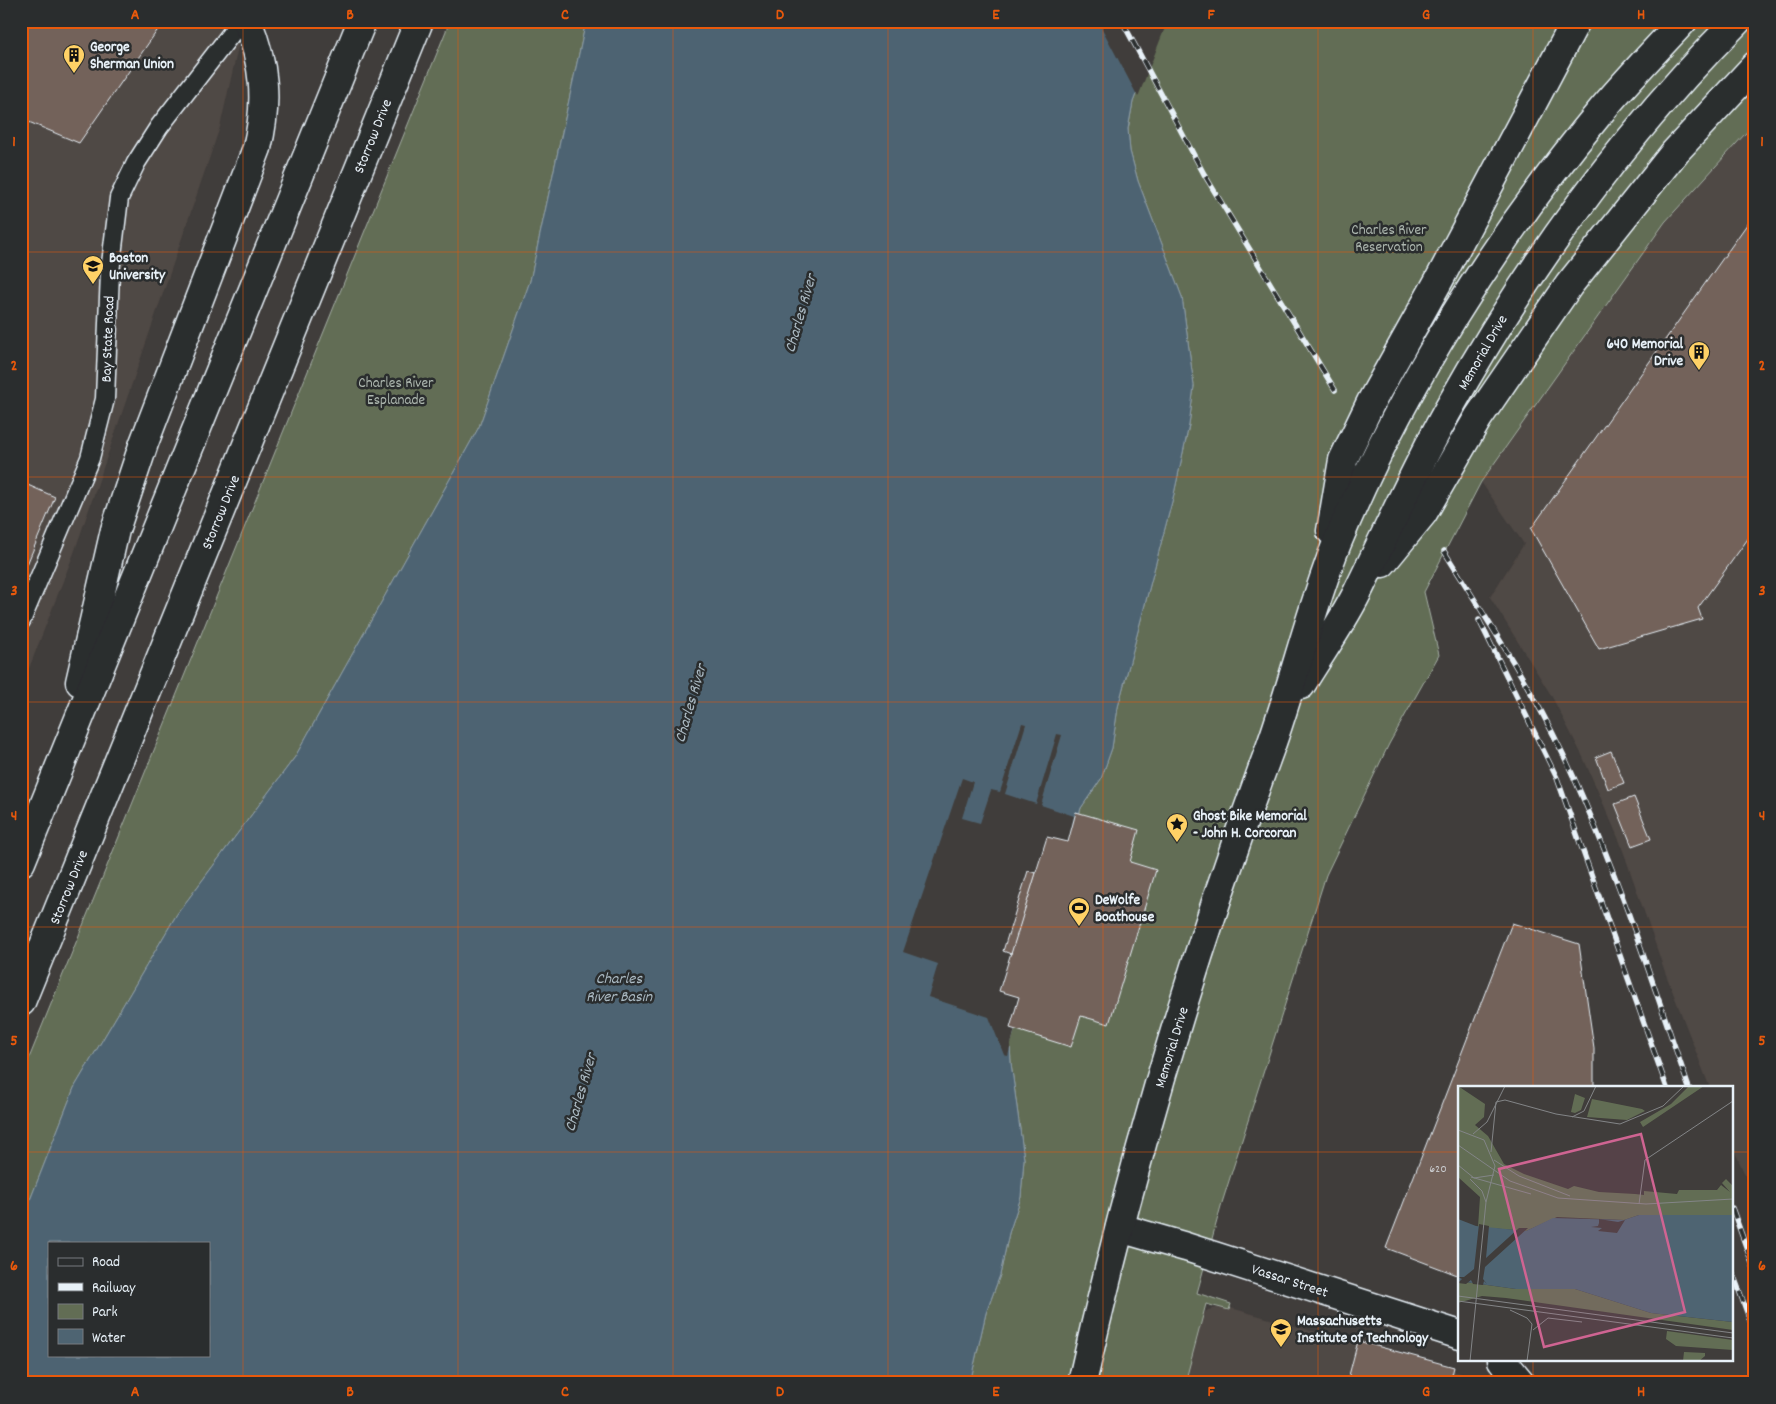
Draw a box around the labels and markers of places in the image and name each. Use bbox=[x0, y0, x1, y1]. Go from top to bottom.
place label: George Sherman Union bbox=[90, 37, 174, 76]
building icon: George Sherman Union bbox=[62, 43, 86, 74]
place label: Boston University bbox=[109, 248, 166, 287]
school or university icon: Boston University bbox=[81, 254, 105, 285]
place label: 640 Memorial Drive bbox=[1607, 334, 1683, 373]
building icon: 640 Memorial Drive bbox=[1687, 340, 1711, 371]
place label: Ghost Bike Memorial - John H. Corcoran bbox=[1193, 806, 1307, 845]
place icon: Ghost Bike Memorial - John H. Corcoran bbox=[1165, 812, 1189, 843]
place label: DeWolfe Boathouse bbox=[1095, 890, 1155, 929]
sports icon: DeWolfe Boathouse bbox=[1067, 896, 1091, 927]
place label: Massachusetts Institute of Technology bbox=[1297, 1311, 1429, 1350]
school or university icon: Massachusetts Institute of Technology bbox=[1269, 1317, 1293, 1348]

